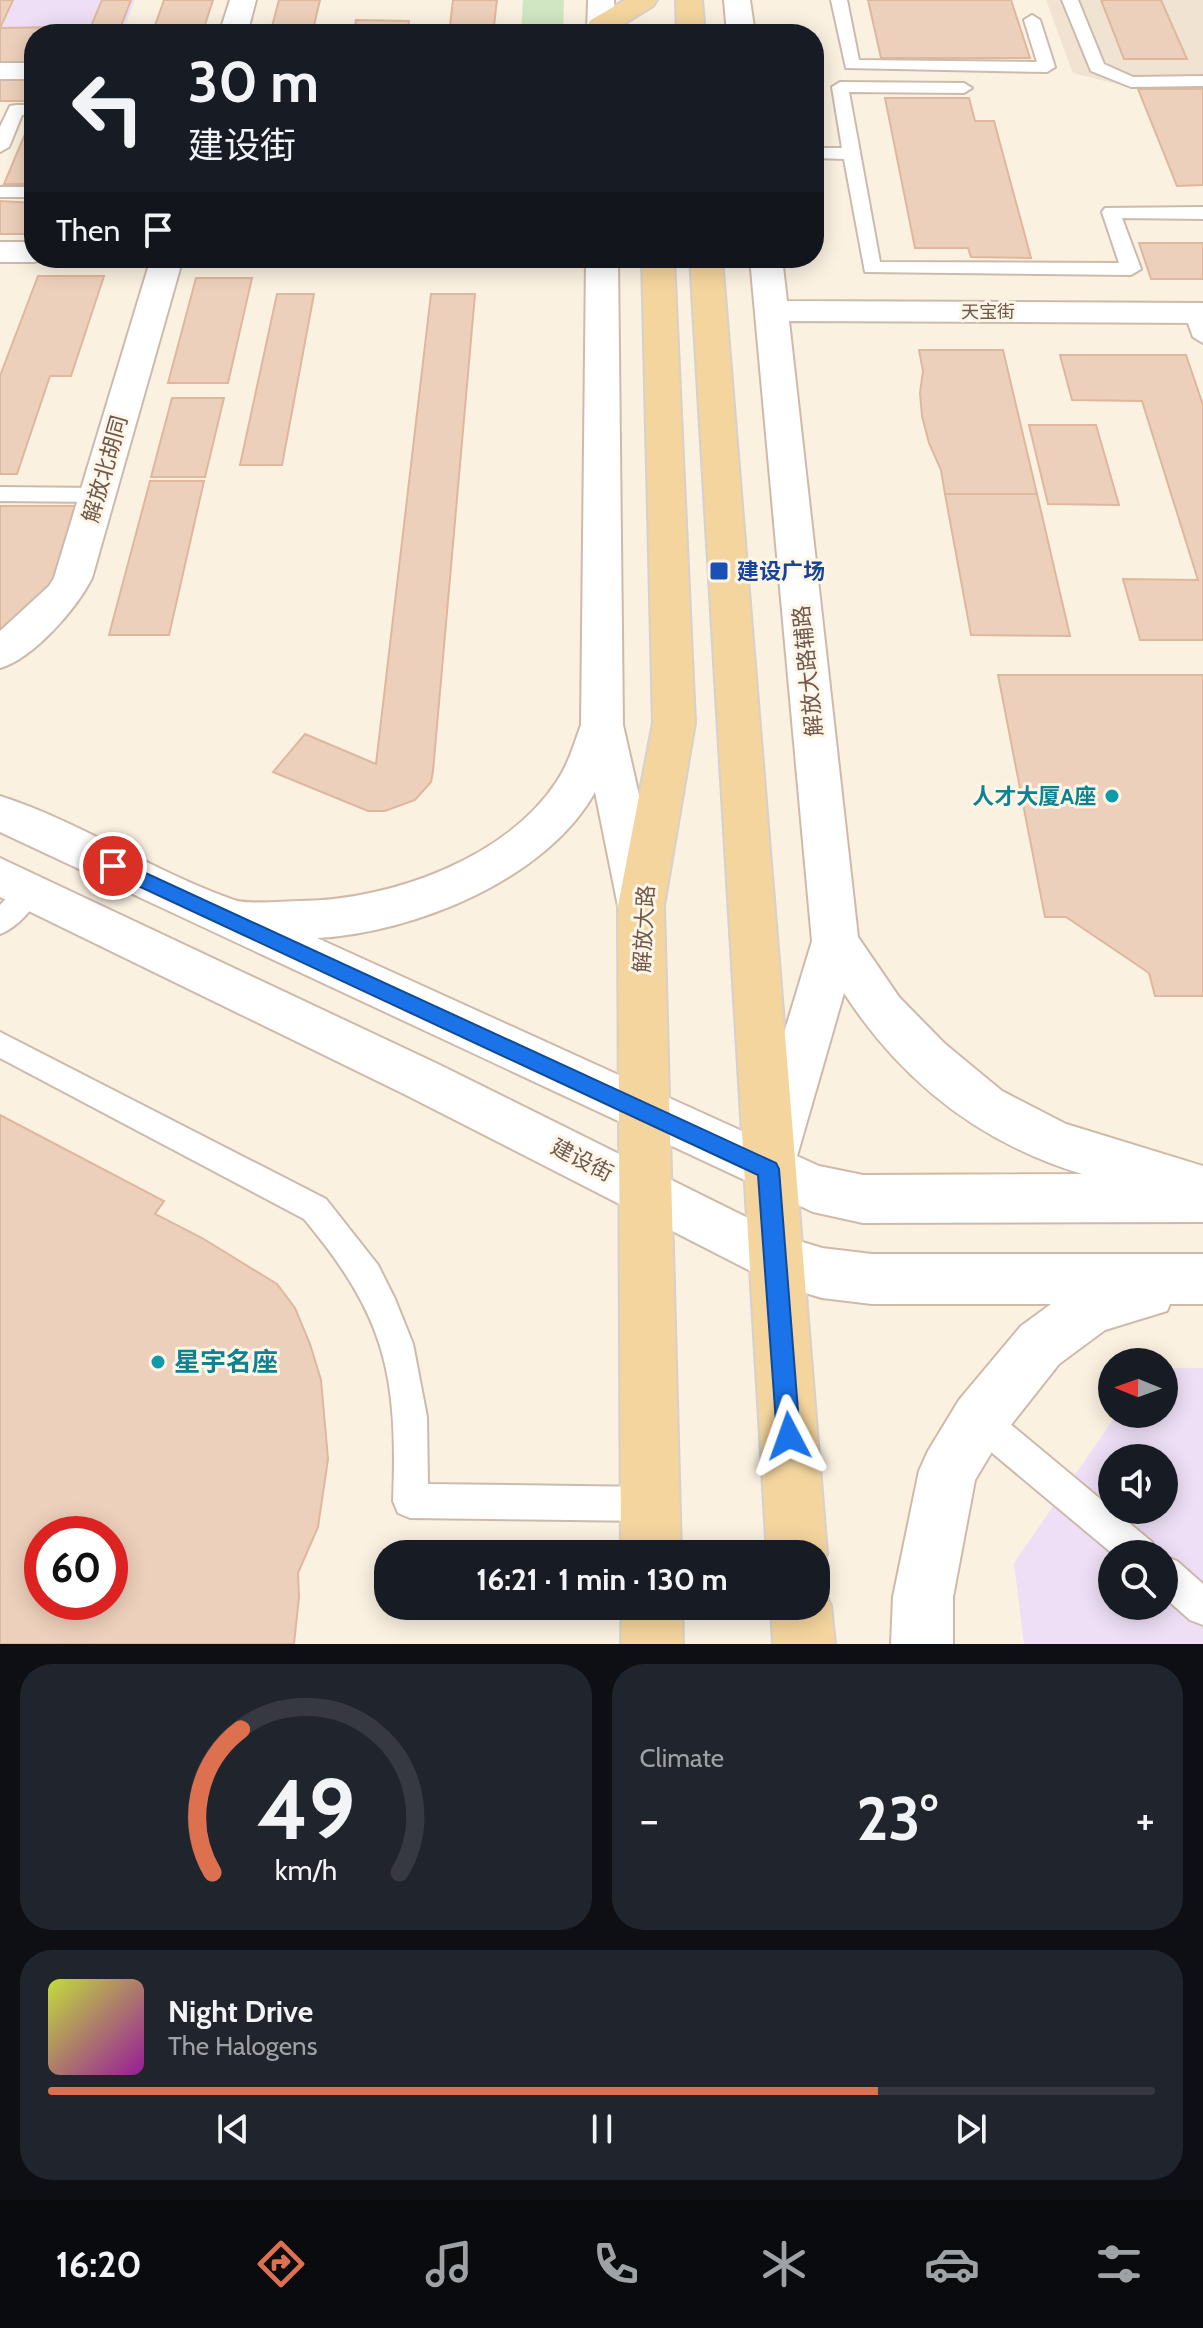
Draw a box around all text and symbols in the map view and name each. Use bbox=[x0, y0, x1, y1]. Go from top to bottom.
text: 30 m bbox=[188, 48, 319, 116]
icon: left bbox=[56, 56, 160, 160]
text: 建设街 bbox=[188, 123, 296, 167]
icon: arrive bbox=[136, 208, 180, 252]
text: Then bbox=[56, 212, 120, 249]
street label: 天宝街 bbox=[961, 301, 1015, 323]
street label: 解放北胡同 bbox=[77, 412, 133, 526]
place label: 建设广场 bbox=[737, 558, 825, 585]
marker: 建设广场 bbox=[708, 560, 730, 582]
street label: 解放大路辅路 bbox=[788, 604, 828, 738]
place label: 人才大厦A座 bbox=[972, 783, 1096, 810]
marker: 人才大厦A座 bbox=[1103, 787, 1121, 805]
pin bbox=[79, 832, 147, 900]
icon: arrive bbox=[91, 844, 135, 888]
street label: 解放大路 bbox=[628, 884, 660, 974]
street label: 建设街 bbox=[546, 1133, 618, 1187]
place label: 星宇名座 bbox=[174, 1346, 278, 1378]
north arrow bbox=[1098, 1348, 1178, 1428]
map controls bbox=[1098, 1348, 1178, 1620]
marker: 星宇名座 bbox=[149, 1353, 167, 1371]
position arrow bbox=[747, 1394, 831, 1478]
button: sound bbox=[1098, 1444, 1178, 1524]
speed limit sign: 60 bbox=[24, 1516, 128, 1620]
button: search bbox=[1098, 1540, 1178, 1620]
text: 16:21 · 1 min · 130 m bbox=[476, 1561, 728, 1598]
text: Climate bbox=[640, 1742, 724, 1774]
text: 49 bbox=[257, 1759, 355, 1860]
text: 23° bbox=[857, 1782, 938, 1855]
text: − bbox=[640, 1793, 659, 1846]
text: + bbox=[1136, 1793, 1155, 1846]
text: km/h bbox=[274, 1852, 337, 1887]
text: Night Drive bbox=[168, 1993, 313, 2030]
text: The Halogens bbox=[168, 2030, 317, 2062]
icon: previous bbox=[211, 2107, 255, 2151]
icon: pause bbox=[580, 2107, 624, 2151]
icon: next bbox=[949, 2107, 993, 2151]
icon: directions bbox=[253, 2236, 309, 2292]
icon: music bbox=[421, 2236, 477, 2292]
icon: phone bbox=[588, 2236, 644, 2292]
icon: climate bbox=[756, 2236, 812, 2292]
icon: car bbox=[924, 2236, 980, 2292]
icon: filters bbox=[1091, 2236, 1147, 2292]
text: 16:20 bbox=[56, 2242, 142, 2286]

